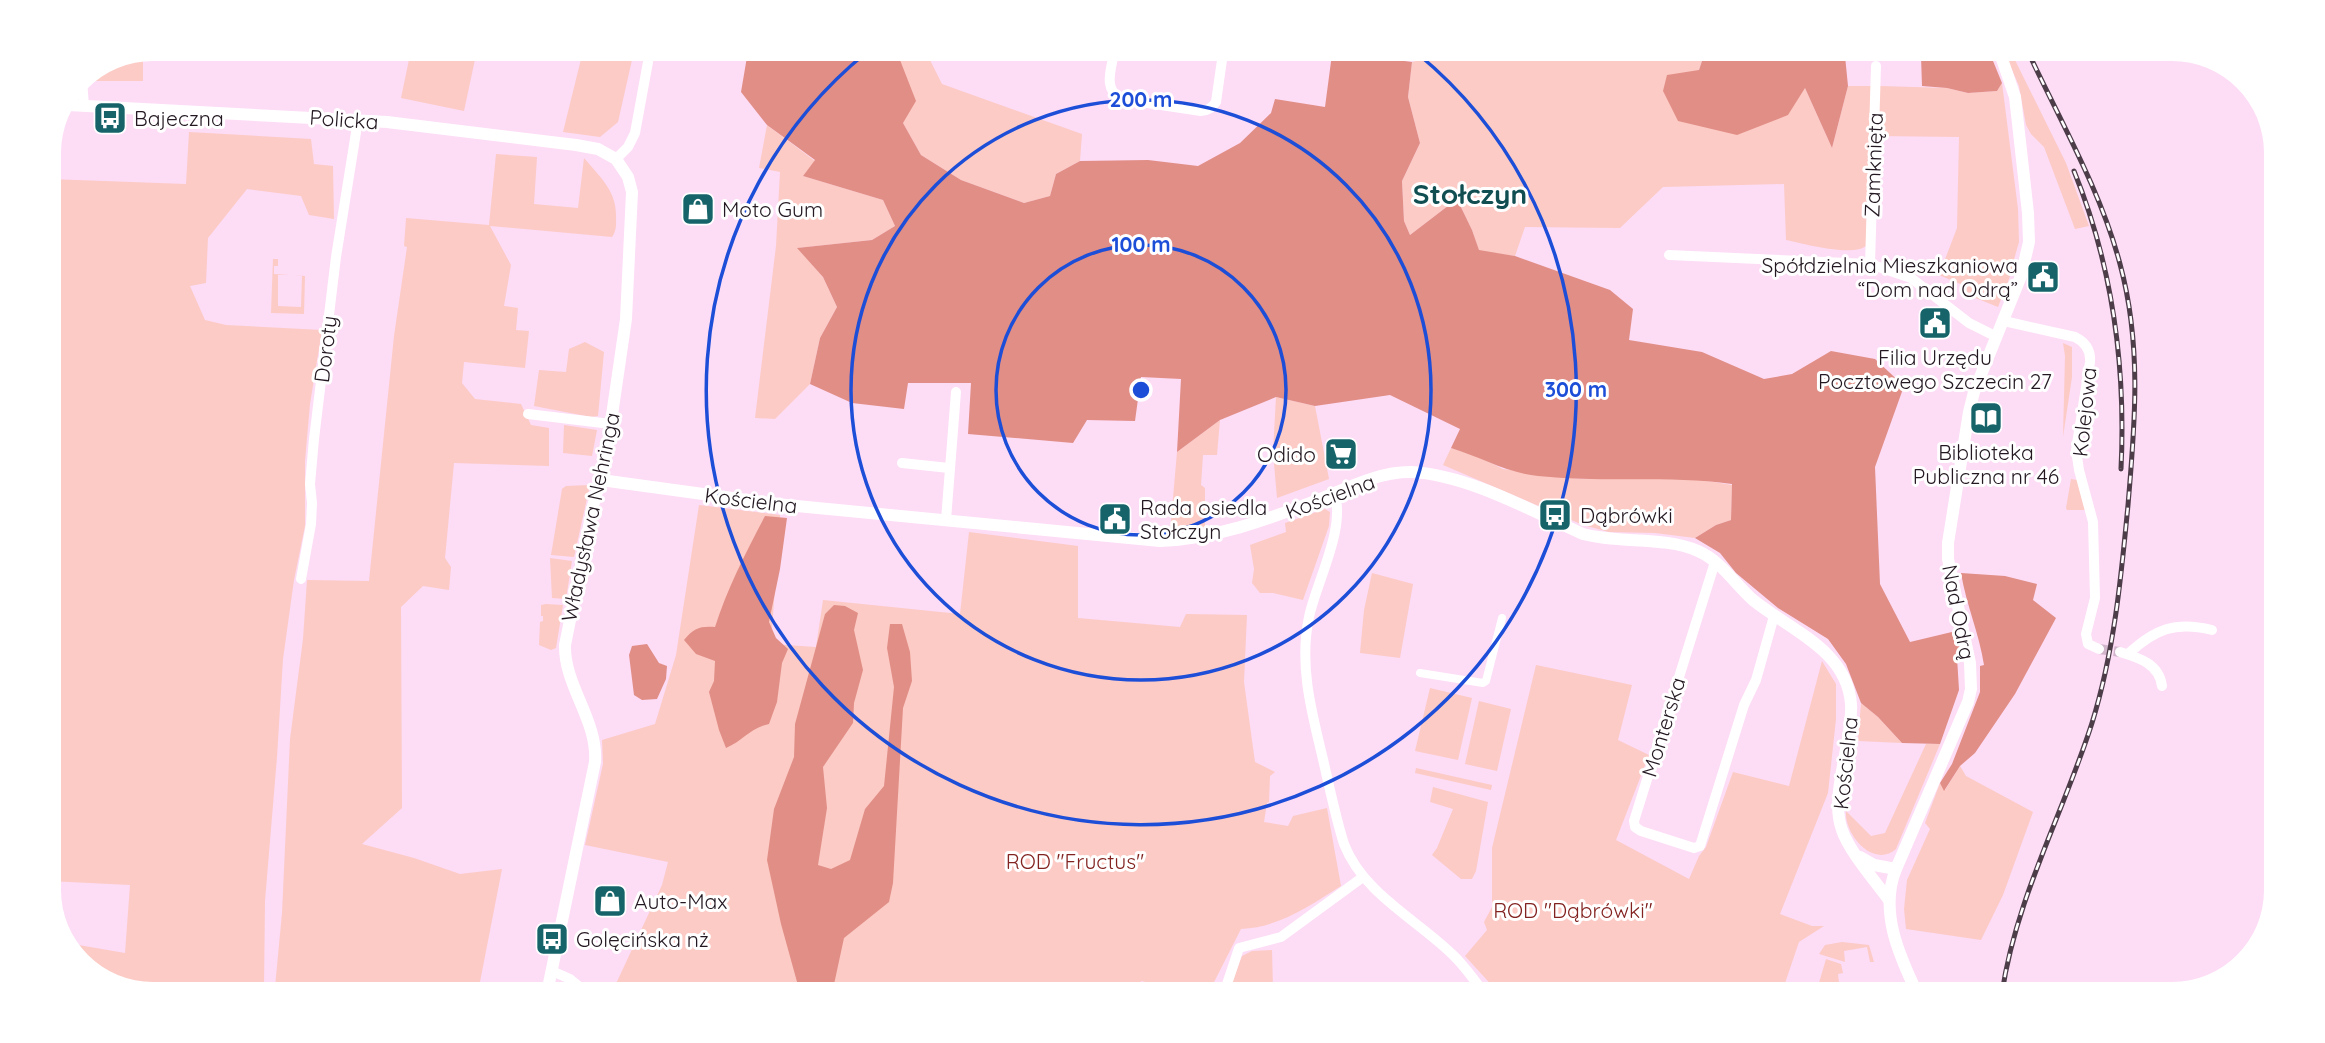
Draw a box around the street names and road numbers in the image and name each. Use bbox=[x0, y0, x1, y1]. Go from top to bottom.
street label: Policka bbox=[309, 104, 379, 134]
street label: Zamknięta bbox=[1858, 112, 1888, 218]
street label: Doroty bbox=[308, 314, 342, 384]
street label: Kolejowa bbox=[2066, 366, 2102, 458]
street label: Władysława Nehringa bbox=[555, 410, 625, 624]
street label: Kościelna bbox=[1282, 468, 1378, 524]
street label: Kościelna bbox=[703, 481, 799, 519]
street label: Nad Odrą bbox=[1937, 562, 1981, 662]
street label: Monterska bbox=[1636, 674, 1690, 780]
street label: Kościelna bbox=[1827, 715, 1863, 811]

